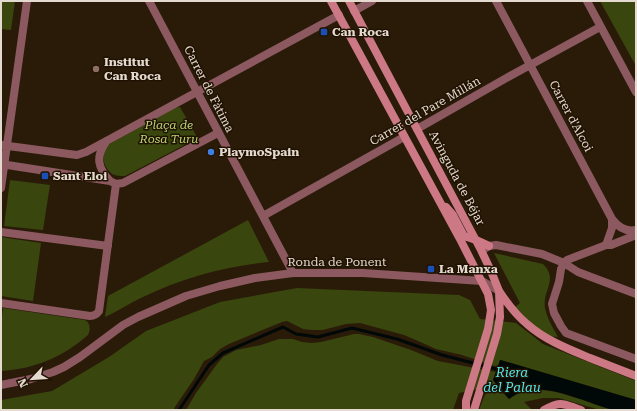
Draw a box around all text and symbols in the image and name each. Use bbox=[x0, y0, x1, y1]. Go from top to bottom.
place label: Can Roca bbox=[332, 25, 389, 39]
marker: Can Roca bbox=[319, 27, 329, 37]
street label: Carrer de Fàtima bbox=[181, 43, 237, 135]
place label: Institut Can Roca bbox=[104, 55, 161, 83]
marker: Institut Can Roca bbox=[91, 64, 101, 74]
street label: Carrer del Pare Millán bbox=[367, 73, 483, 148]
street label: Carrer d'Alcoi bbox=[546, 78, 596, 154]
park label: Plaça de Rosa Turu bbox=[139, 118, 198, 146]
street label: Avinguda de Béjar bbox=[426, 128, 488, 228]
place label: PlaymoSpain bbox=[219, 145, 299, 159]
marker: PlaymoSpain bbox=[206, 147, 216, 157]
place label: Sant Eloi bbox=[53, 169, 107, 183]
marker: Sant Eloi bbox=[40, 171, 50, 181]
street label: Ronda de Ponent bbox=[287, 255, 387, 269]
place label: La Manxa bbox=[439, 262, 498, 276]
marker: La Manxa bbox=[426, 264, 436, 274]
north arrow bbox=[12, 359, 52, 399]
water label: Riera del Palau bbox=[483, 365, 541, 395]
text: N bbox=[15, 376, 31, 390]

